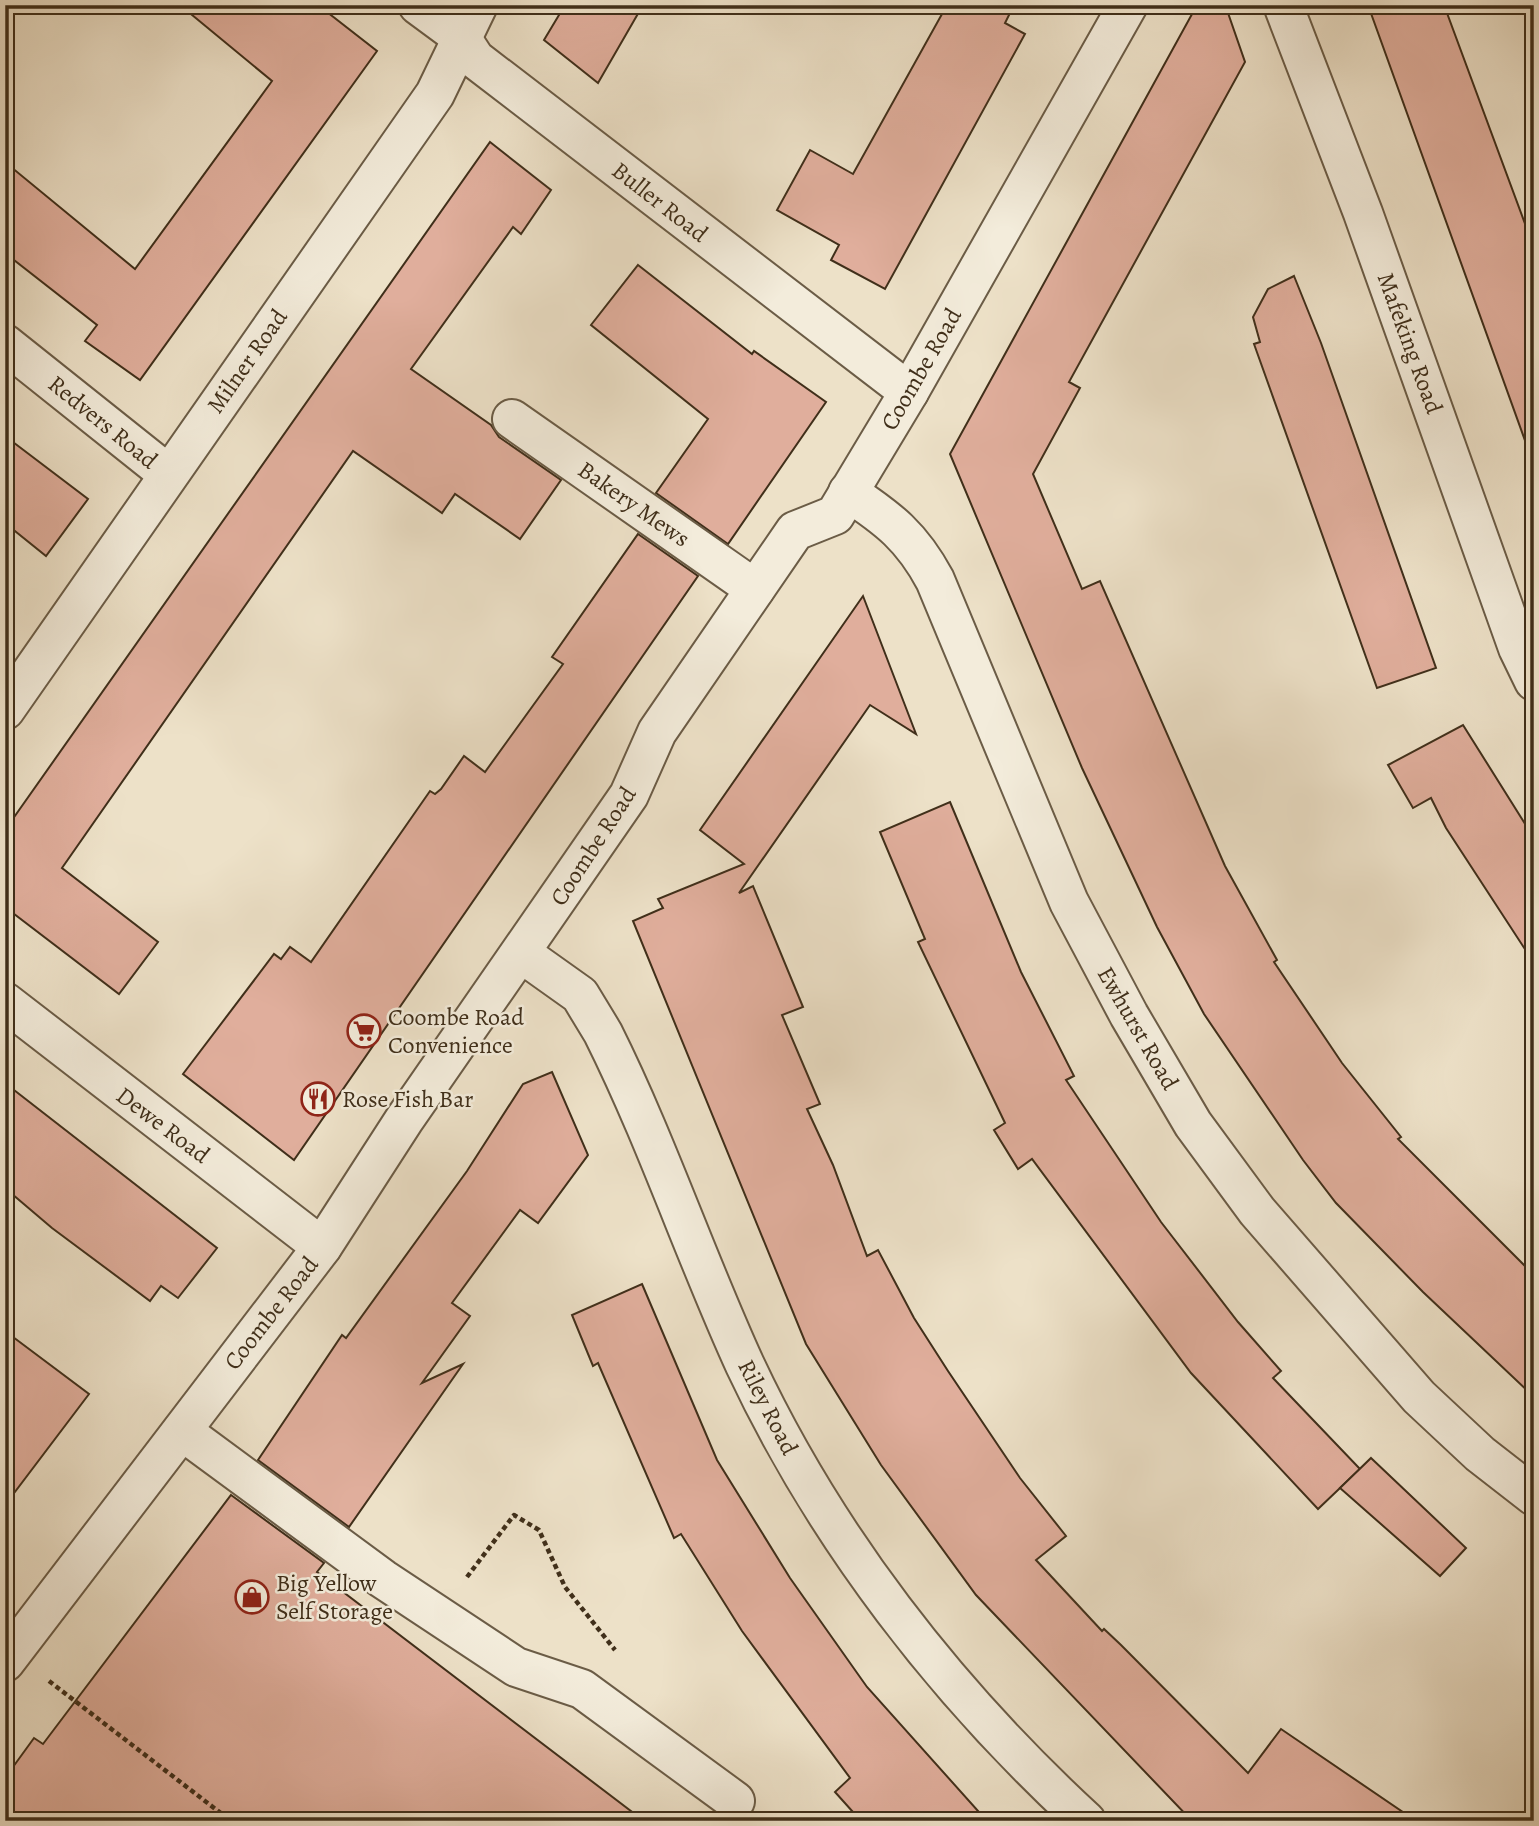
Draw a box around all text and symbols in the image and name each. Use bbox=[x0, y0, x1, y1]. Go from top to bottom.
street label: Buller Road bbox=[605, 154, 715, 250]
street label: Mafeking Road bbox=[1370, 268, 1450, 418]
street label: Milner Road bbox=[199, 302, 295, 420]
street label: Coombe Road bbox=[873, 302, 969, 436]
street label: Redvers Road bbox=[42, 368, 165, 476]
street label: Bakery Mews bbox=[572, 454, 696, 554]
street label: Coombe Road bbox=[543, 780, 644, 912]
street label: Ewhurst Road bbox=[1090, 960, 1186, 1096]
place label: Coombe Road Convenience bbox=[388, 1001, 524, 1061]
supermarket icon: Coombe Road Convenience bbox=[345, 1012, 383, 1050]
street label: Dewe Road bbox=[110, 1079, 216, 1171]
restaurant icon: Rose Fish Bar bbox=[299, 1080, 337, 1118]
place label: Rose Fish Bar bbox=[342, 1083, 474, 1115]
street label: Coombe Road bbox=[216, 1249, 326, 1376]
street label: Riley Road bbox=[730, 1354, 806, 1460]
place label: Big Yellow Self Storage bbox=[276, 1567, 393, 1627]
shop icon: Big Yellow Self Storage bbox=[233, 1578, 271, 1616]

